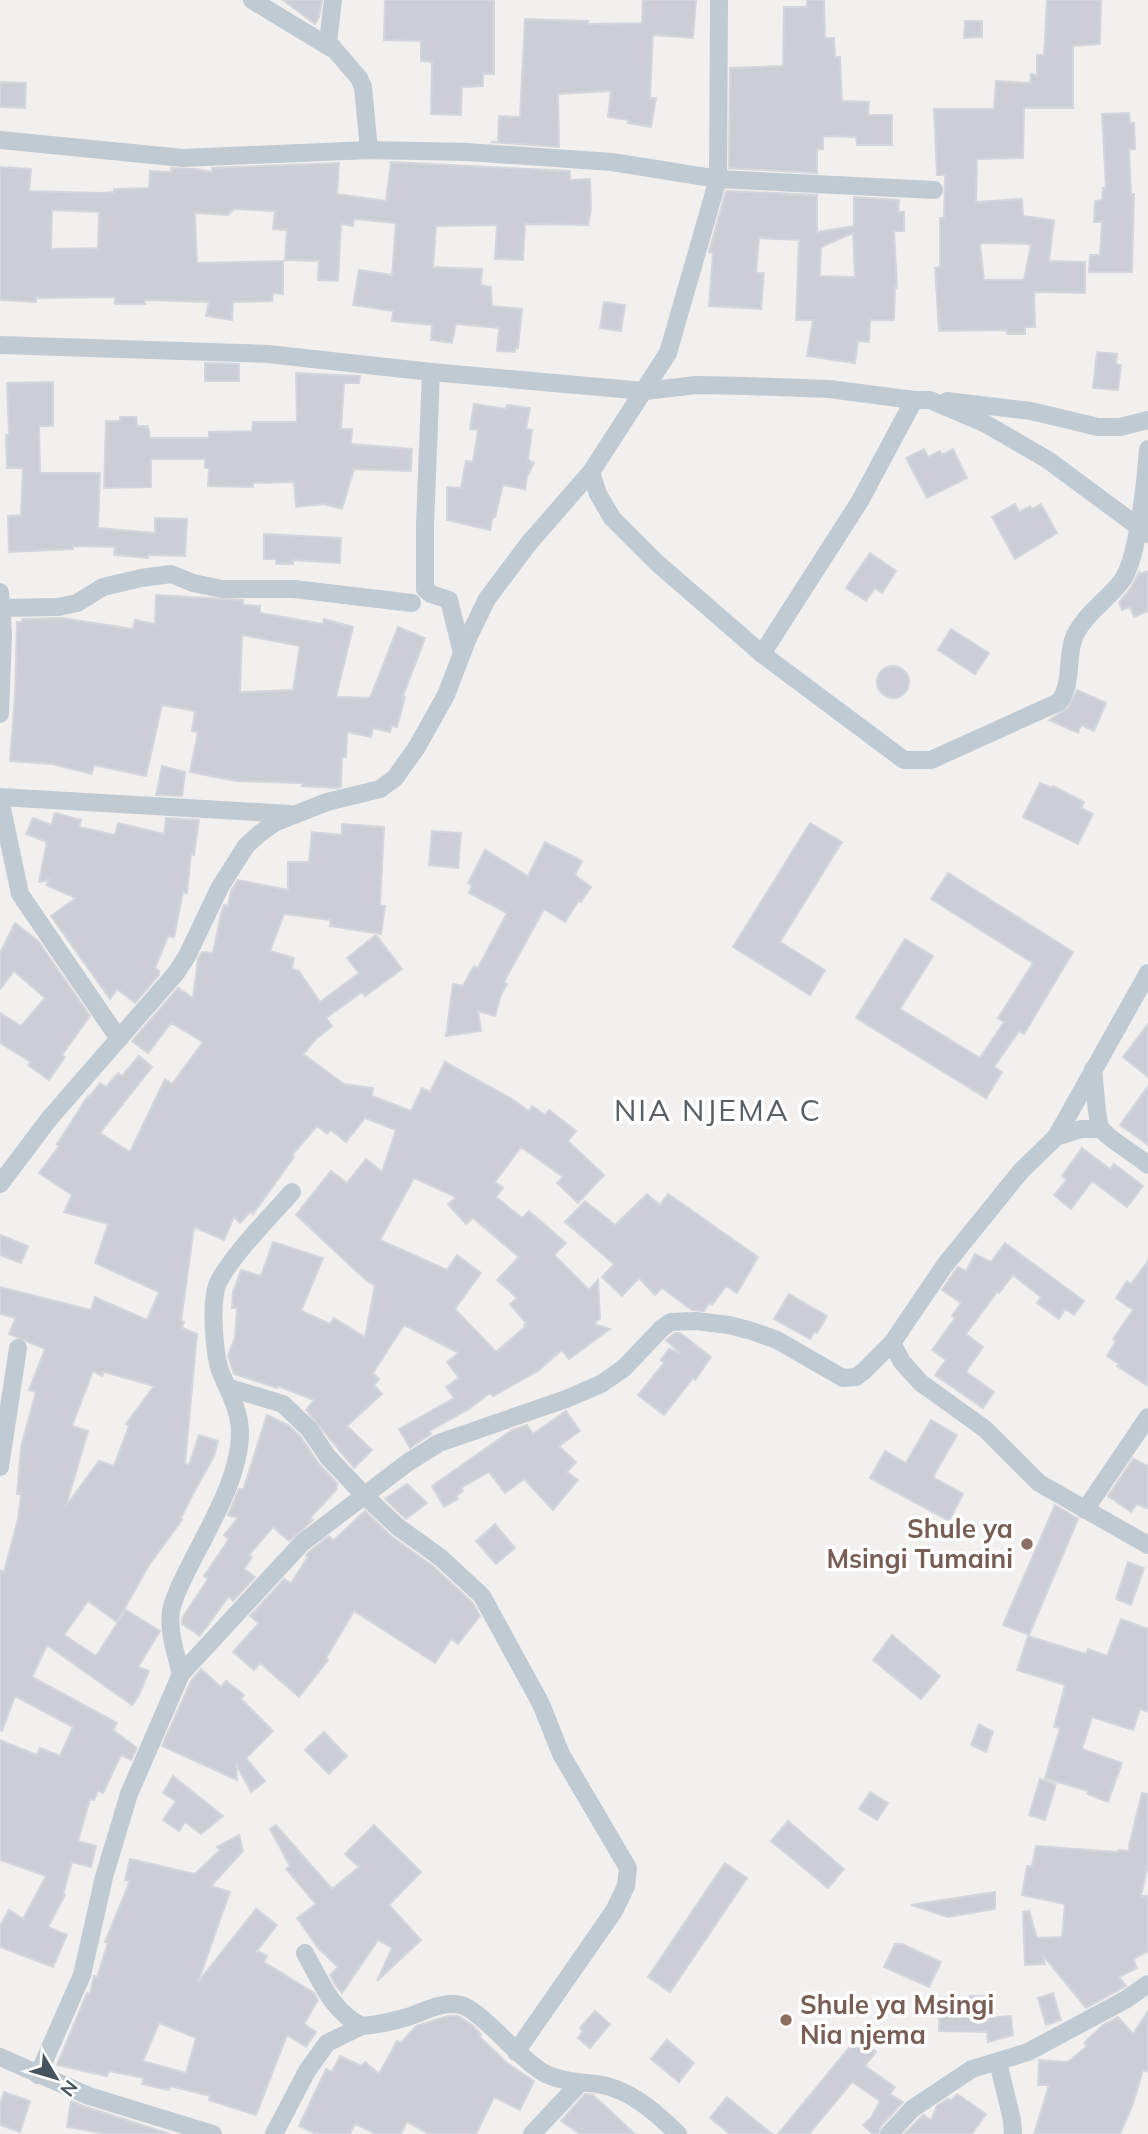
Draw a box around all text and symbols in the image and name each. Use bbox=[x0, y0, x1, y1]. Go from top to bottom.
district label: NIA NJEMA C bbox=[614, 1091, 822, 1129]
place label: Shule ya Msingi Tumaini bbox=[826, 1512, 1013, 1575]
marker: Shule ya Msingi Tumaini bbox=[1019, 1536, 1035, 1552]
place label: Shule ya Msingi Nia njema bbox=[800, 1988, 994, 2051]
marker: Shule ya Msingi Nia njema bbox=[778, 2012, 794, 2028]
north arrow bbox=[21, 2043, 91, 2113]
text: N bbox=[56, 2075, 83, 2102]

